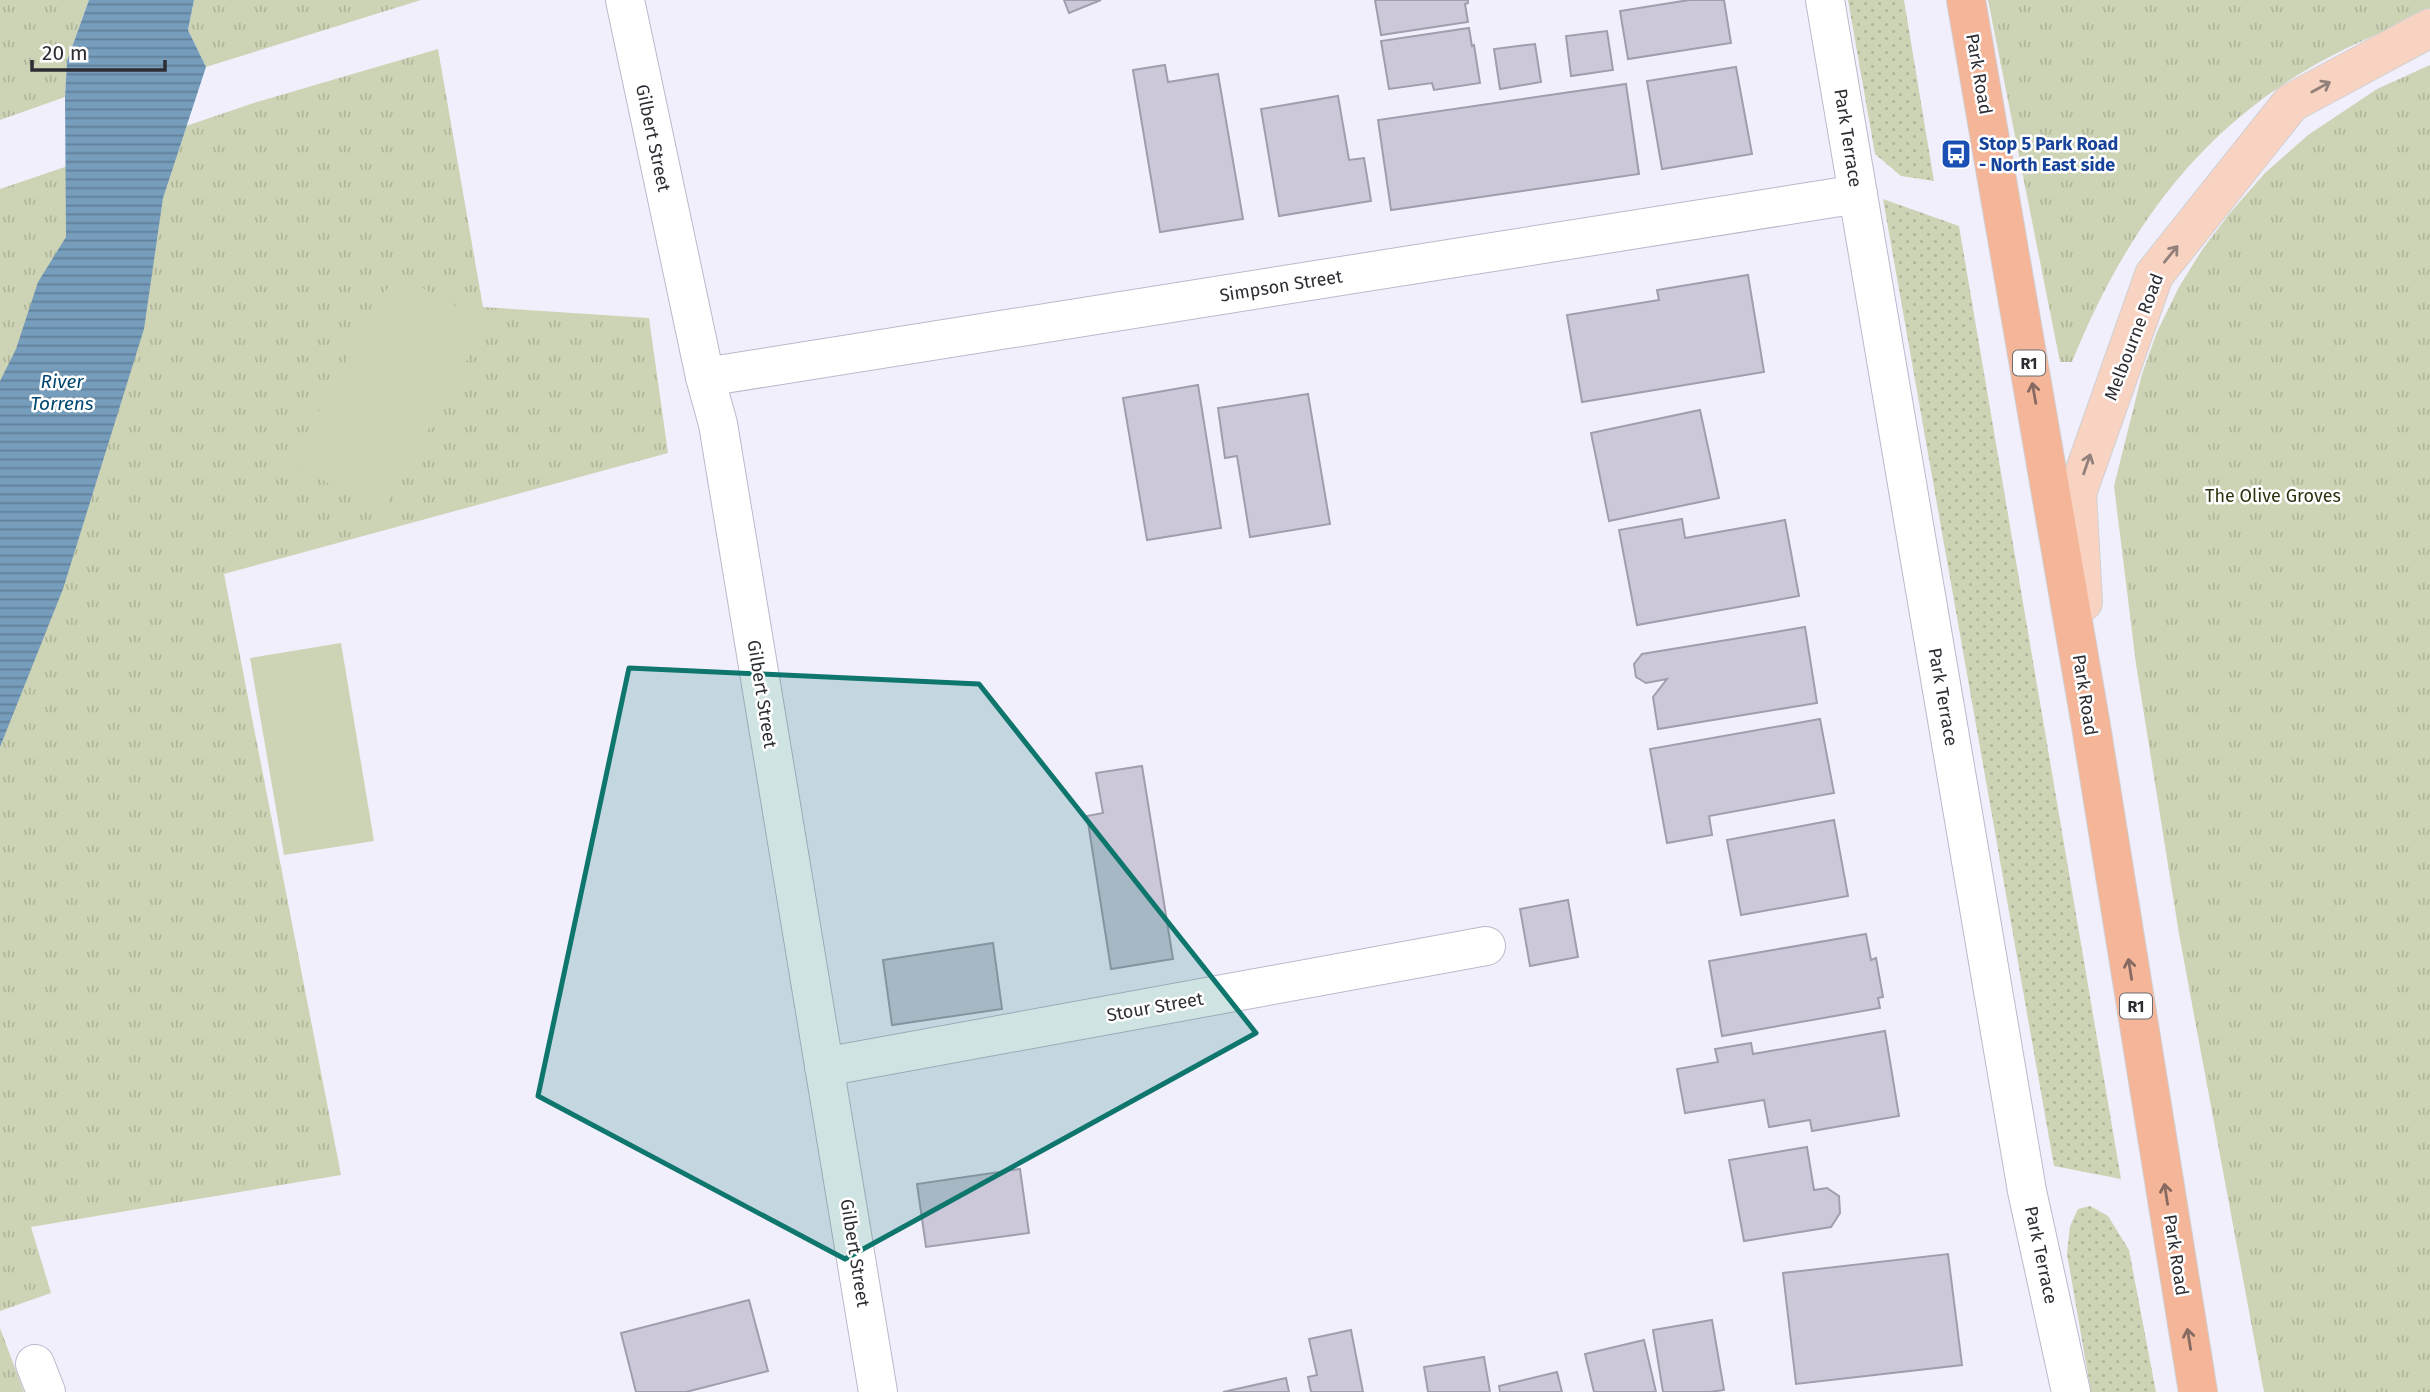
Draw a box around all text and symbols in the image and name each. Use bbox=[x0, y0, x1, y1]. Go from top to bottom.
scale bar bbox=[32, 28, 164, 72]
street label: Park Road bbox=[1961, 32, 1997, 116]
text: 20 m bbox=[42, 40, 88, 66]
one-way arrow bbox=[2311, 80, 2331, 94]
street label: Gilbert Street bbox=[631, 82, 675, 194]
street label: Park Terrace bbox=[1829, 87, 1867, 189]
place label: Stop 5 Park Road - North East side bbox=[1979, 133, 2118, 176]
bus stop icon: Stop 5 Park Road - North East side bbox=[1939, 137, 1973, 171]
one-way arrow bbox=[2163, 245, 2178, 264]
street label: Simpson Street bbox=[1218, 265, 1344, 307]
street label: Melbourne Road bbox=[2100, 270, 2168, 404]
road number: R1 bbox=[2013, 350, 2045, 376]
water label: River Torrens bbox=[30, 370, 94, 415]
one-way arrow bbox=[2027, 382, 2040, 405]
one-way arrow bbox=[2082, 454, 2094, 476]
park label: The Olive Groves bbox=[2205, 485, 2341, 507]
street label: Gilbert Street bbox=[743, 638, 781, 750]
street label: Park Terrace bbox=[1924, 646, 1962, 748]
street label: Park Road bbox=[2068, 653, 2102, 737]
one-way arrow bbox=[2123, 958, 2136, 981]
street label: Stour Street bbox=[1105, 988, 1205, 1026]
road number: R1 bbox=[2120, 994, 2152, 1018]
one-way arrow bbox=[2159, 1183, 2172, 1205]
street label: Gilbert Street bbox=[836, 1197, 874, 1309]
street label: Park Terrace bbox=[2020, 1204, 2062, 1306]
street label: Park Road bbox=[2159, 1213, 2193, 1297]
one-way arrow bbox=[2182, 1328, 2195, 1350]

